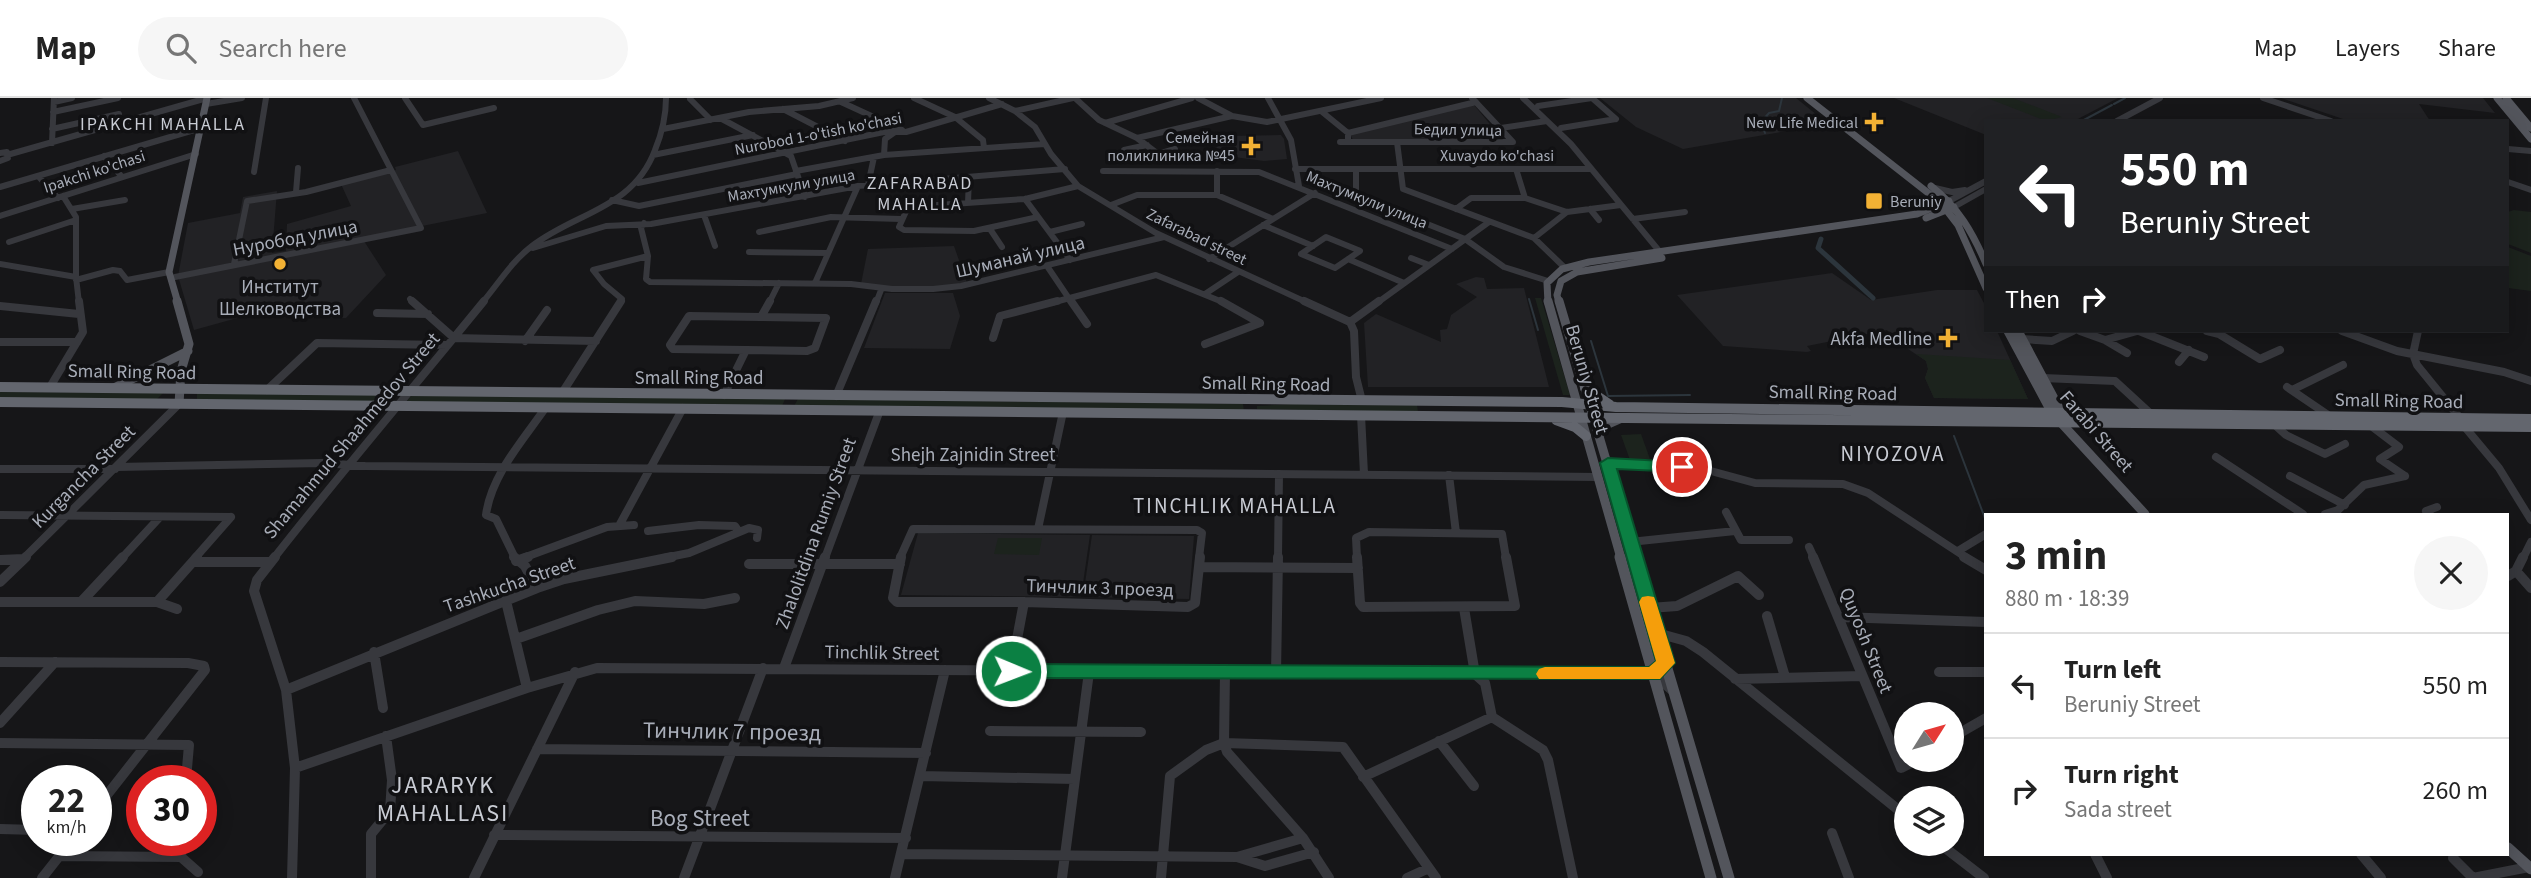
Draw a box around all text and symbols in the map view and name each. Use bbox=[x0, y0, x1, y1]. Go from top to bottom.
search box bbox=[138, 17, 628, 80]
text: Map bbox=[35, 25, 96, 72]
icon: search bbox=[162, 29, 200, 67]
text: Search here bbox=[218, 30, 347, 67]
text: Map bbox=[2254, 31, 2297, 66]
text: Layers bbox=[2335, 31, 2400, 66]
text: Share bbox=[2438, 31, 2496, 66]
street label: Nurobod 1-o'tish ko'chasi bbox=[733, 107, 904, 161]
district label: IPAKCHI MAHALLA bbox=[80, 112, 246, 137]
place label: New Life Medical bbox=[1746, 112, 1858, 134]
marker: New Life Medical bbox=[1864, 112, 1884, 132]
street label: Бедил улица bbox=[1414, 118, 1502, 142]
place label: Семейная поликлиника №45 bbox=[1107, 127, 1235, 167]
text: 550 m bbox=[2120, 135, 2249, 205]
marker: Семейная поликлиника №45 bbox=[1241, 136, 1261, 156]
street label: Ipakchi ko'chasi bbox=[41, 145, 148, 199]
street label: Xuvaydo ko'chasi bbox=[1440, 145, 1554, 167]
icon: left bbox=[2005, 147, 2096, 238]
street label: Махтумкули улица bbox=[726, 164, 857, 208]
street label: Махтумкули улица bbox=[1303, 166, 1431, 234]
district label: ZAFARABAD MAHALLA bbox=[867, 171, 973, 217]
marker: Beruniy bbox=[1864, 191, 1884, 211]
place label: Beruniy bbox=[1890, 191, 1942, 213]
text: Beruniy Street bbox=[2120, 200, 2310, 246]
street label: Zafarabad street bbox=[1143, 203, 1251, 271]
street label: Нуробод улица bbox=[231, 213, 360, 264]
street label: Шуманай улица bbox=[953, 229, 1088, 285]
marker: Институт Шелководства bbox=[272, 256, 288, 272]
place label: Институт Шелководства bbox=[219, 274, 341, 323]
icon: right bbox=[2074, 280, 2112, 318]
text: Then bbox=[2005, 281, 2060, 318]
street label: Beruniy Street bbox=[1558, 321, 1615, 438]
street label: Shamahmud Shaahmedov Street bbox=[257, 326, 447, 545]
place label: Akfa Medline bbox=[1831, 326, 1932, 353]
marker: Akfa Medline bbox=[1938, 328, 1958, 348]
street label: Small Ring Road bbox=[67, 358, 197, 387]
street label: Small Ring Road bbox=[635, 365, 764, 392]
street label: Small Ring Road bbox=[1201, 370, 1331, 399]
street label: Small Ring Road bbox=[1768, 379, 1898, 408]
street label: Farabi Street bbox=[2053, 385, 2139, 479]
street label: Small Ring Road bbox=[2334, 387, 2464, 416]
street label: Kurgancha Street bbox=[26, 419, 142, 535]
street label: Zhalolitdina Rumiy Street bbox=[769, 434, 864, 633]
pin bbox=[1652, 437, 1712, 497]
district label: NIYOZOVA bbox=[1841, 439, 1945, 469]
street label: Shejh Zajnidin Street bbox=[890, 442, 1056, 469]
icon: arrive bbox=[1663, 448, 1701, 486]
district label: TINCHLIK MAHALLA bbox=[1133, 491, 1337, 521]
text: 3 min bbox=[2005, 526, 2107, 586]
button: close bbox=[2414, 536, 2488, 610]
street label: Tаshkucha Street bbox=[440, 550, 579, 621]
street label: Тинчлик 3 проезд bbox=[1026, 572, 1174, 605]
text: 880 m · 18:39 bbox=[2005, 582, 2129, 615]
street label: Quyosh Street bbox=[1832, 584, 1899, 698]
position arrow bbox=[974, 634, 1048, 708]
street label: Tinchlik Street bbox=[824, 639, 940, 668]
text: Turn left bbox=[2064, 651, 2161, 688]
icon: left bbox=[2005, 667, 2043, 705]
text: 550 m bbox=[2422, 667, 2488, 704]
text: Beruniy Street bbox=[2064, 688, 2201, 721]
north arrow bbox=[1894, 702, 1964, 772]
map controls bbox=[1894, 702, 1964, 856]
street label: Тинчлик 7 проезд bbox=[643, 713, 821, 750]
text: Turn right bbox=[2064, 756, 2179, 793]
speed limit sign: 30 bbox=[126, 765, 217, 856]
district label: JARARYK MAHALLASI bbox=[377, 768, 509, 831]
icon: right bbox=[2005, 772, 2043, 810]
text: 260 m bbox=[2422, 772, 2488, 809]
text: 22 bbox=[48, 776, 85, 826]
button: layers bbox=[1894, 786, 1964, 856]
text: Sada street bbox=[2064, 793, 2172, 826]
street label: Bog Street bbox=[650, 802, 750, 835]
text: km/h bbox=[47, 815, 86, 840]

